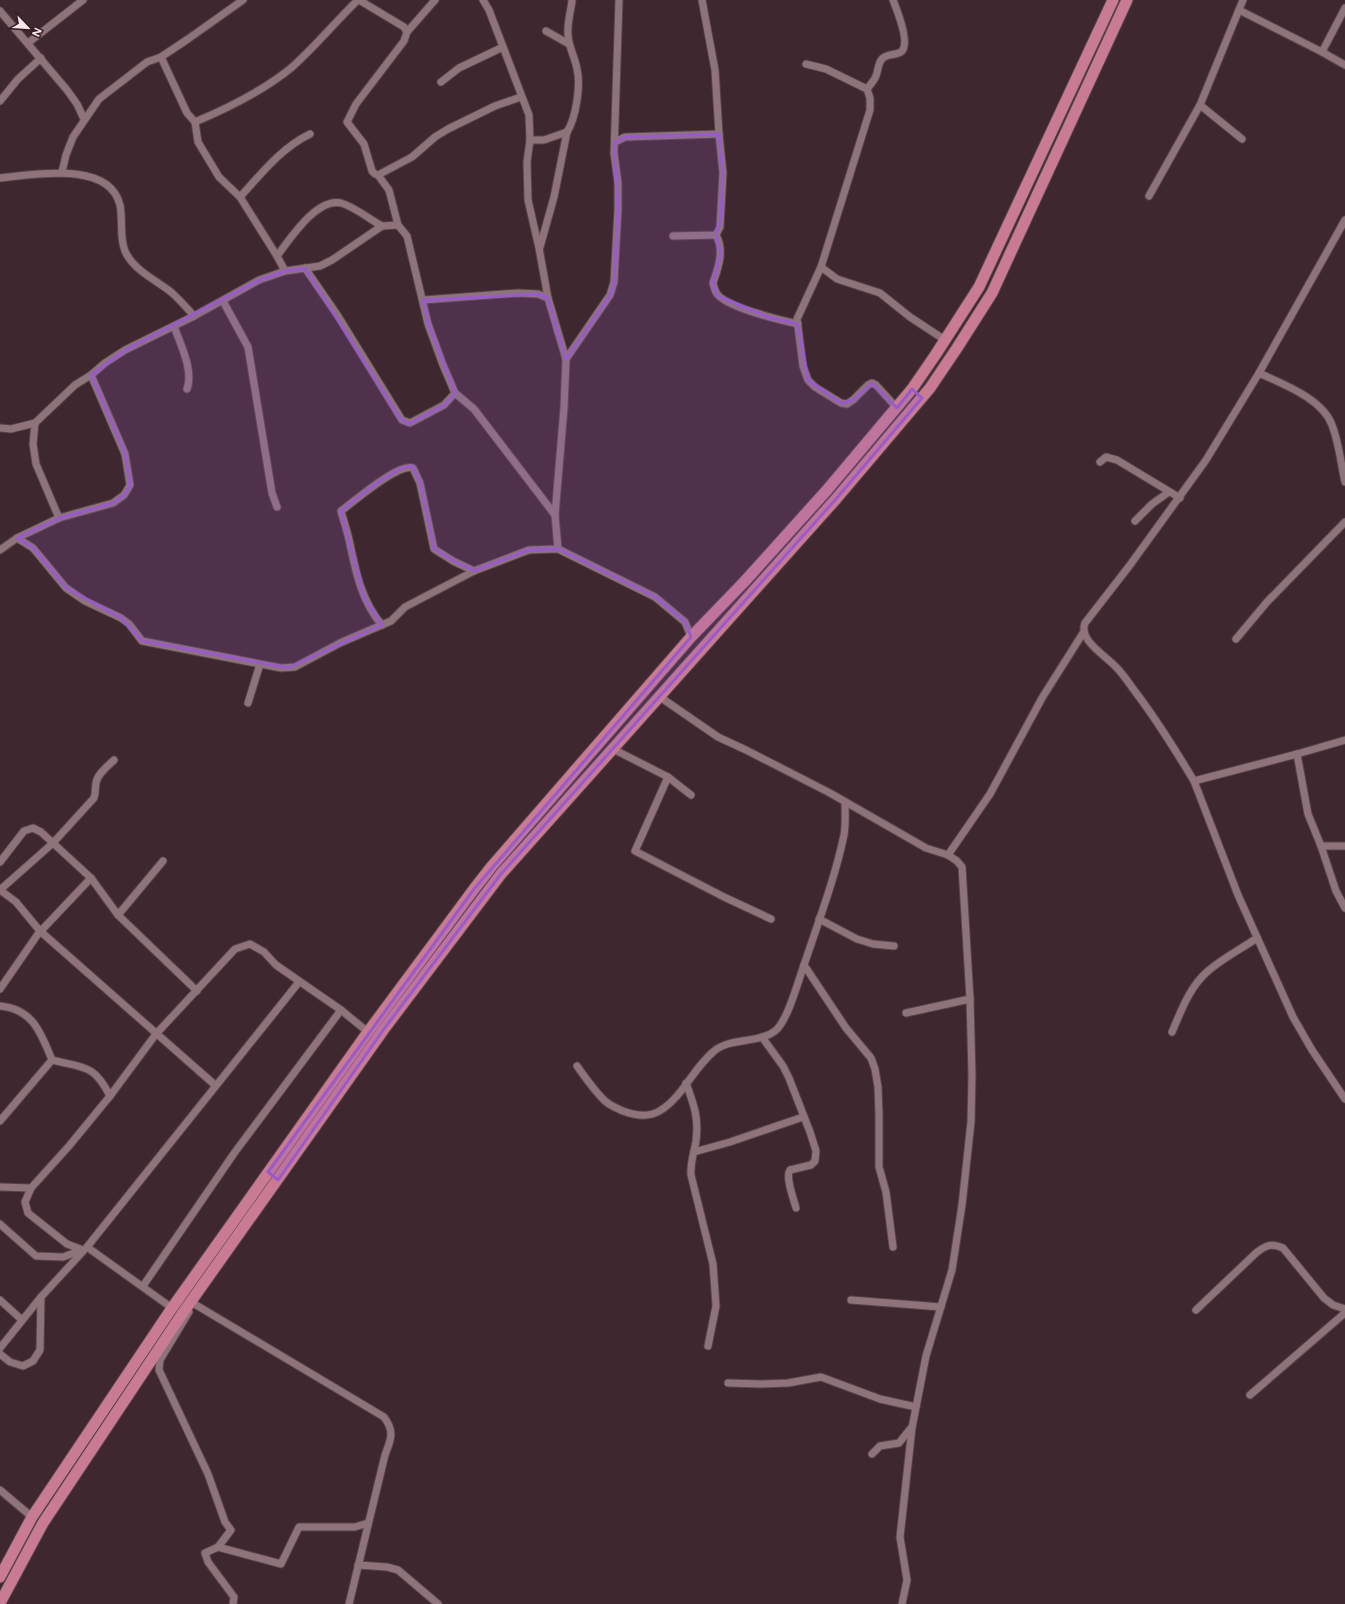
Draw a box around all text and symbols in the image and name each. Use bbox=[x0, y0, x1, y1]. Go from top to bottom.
north arrow bbox=[8, 8, 48, 48]
text: N bbox=[29, 25, 44, 39]

